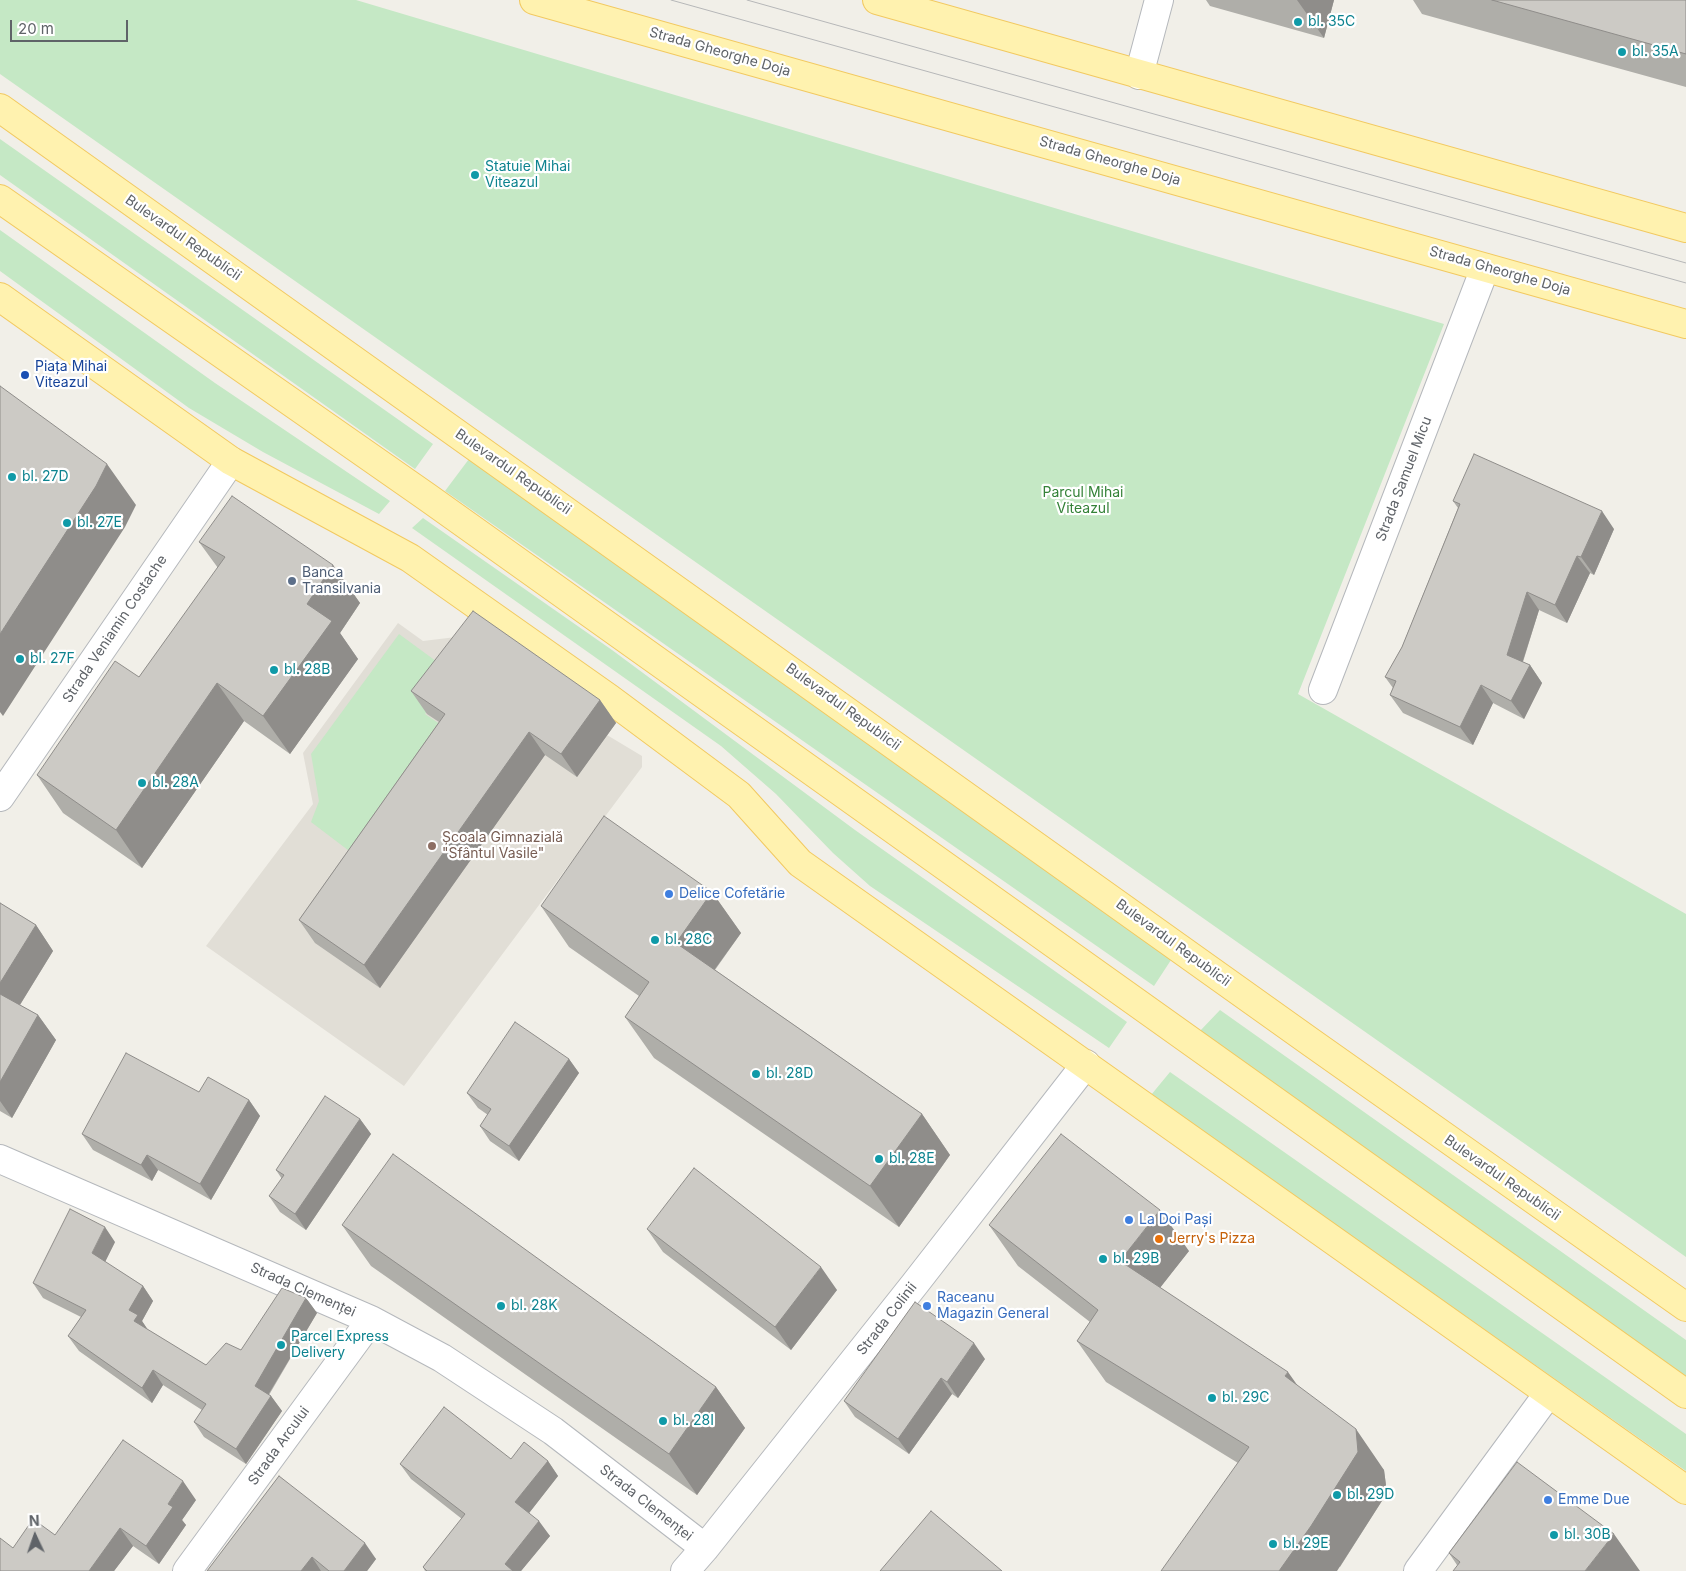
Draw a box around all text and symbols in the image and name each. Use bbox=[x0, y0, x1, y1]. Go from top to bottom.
scale bar bbox=[12, 10, 130, 42]
place label: bl. 35C bbox=[1308, 14, 1355, 30]
marker: bl. 35C bbox=[1292, 16, 1304, 28]
text: 20 m bbox=[18, 19, 54, 38]
street label: Strada Gheorghe Doja bbox=[647, 24, 793, 80]
place label: bl. 35A bbox=[1632, 44, 1679, 60]
marker: bl. 35A bbox=[1616, 46, 1628, 58]
street label: Strada Gheorghe Doja bbox=[1037, 133, 1183, 189]
place label: Statuie Mihai Viteazul bbox=[485, 159, 570, 192]
marker: Statuie Mihai Viteazul bbox=[469, 169, 481, 181]
street label: Bulevardul Republicii bbox=[122, 192, 244, 284]
street label: Strada Gheorghe Doja bbox=[1427, 243, 1573, 299]
place label: Piața Mihai Viteazul bbox=[35, 359, 107, 392]
marker: Piața Mihai Viteazul bbox=[19, 369, 31, 381]
street label: Strada Samuel Micu bbox=[1372, 414, 1436, 544]
street label: Bulevardul Republicii bbox=[452, 426, 574, 518]
place label: bl. 27D bbox=[22, 469, 68, 485]
marker: bl. 27D bbox=[6, 471, 18, 483]
park label: Parcul Mihai Viteazul bbox=[1042, 485, 1124, 518]
place label: bl. 27E bbox=[77, 515, 122, 531]
marker: bl. 27E bbox=[61, 517, 73, 529]
street label: Strada Veniamin Costache bbox=[59, 552, 171, 706]
place label: Banca Transilvania bbox=[302, 565, 381, 598]
marker: Banca Transilvania bbox=[286, 575, 298, 587]
place label: bl. 27F bbox=[30, 651, 75, 667]
marker: bl. 27F bbox=[14, 653, 26, 665]
street label: Bulevardul Republicii bbox=[782, 660, 904, 754]
place label: bl. 28B bbox=[284, 662, 330, 678]
marker: bl. 28B bbox=[268, 664, 280, 676]
place label: bl. 28A bbox=[152, 775, 199, 791]
marker: bl. 28A bbox=[136, 777, 148, 789]
place label: Școala Gimnazială "Sfântul Vasile" bbox=[442, 830, 563, 862]
marker: Școala Gimnazială "Sfântul Vasile" bbox=[426, 840, 438, 852]
place label: Delice Cofetărie bbox=[679, 886, 785, 902]
marker: Delice Cofetărie bbox=[663, 888, 675, 900]
street label: Bulevardul Republicii bbox=[1112, 896, 1234, 990]
place label: bl. 28C bbox=[665, 932, 712, 948]
marker: bl. 28C bbox=[649, 934, 661, 946]
place label: bl. 28D bbox=[766, 1066, 813, 1082]
marker: bl. 28D bbox=[750, 1068, 762, 1080]
street label: Bulevardul Republicii bbox=[1441, 1132, 1563, 1224]
place label: bl. 28E bbox=[889, 1151, 935, 1167]
marker: bl. 28E bbox=[873, 1153, 885, 1165]
place label: La Doi Pași bbox=[1139, 1212, 1212, 1228]
marker: La Doi Pași bbox=[1123, 1214, 1135, 1226]
place label: Jerry's Pizza bbox=[1169, 1231, 1255, 1247]
marker: Jerry's Pizza bbox=[1153, 1233, 1165, 1245]
place label: bl. 29B bbox=[1113, 1251, 1159, 1267]
marker: bl. 29B bbox=[1097, 1253, 1109, 1265]
street label: Strada Clemenței bbox=[248, 1259, 358, 1321]
street label: Strada Colinii bbox=[853, 1279, 921, 1359]
place label: Raceanu Magazin General bbox=[937, 1290, 1049, 1322]
place label: bl. 28K bbox=[511, 1298, 558, 1314]
marker: bl. 28K bbox=[495, 1300, 507, 1312]
marker: Raceanu Magazin General bbox=[921, 1300, 933, 1312]
place label: Parcel Express Delivery bbox=[291, 1329, 389, 1361]
marker: Parcel Express Delivery bbox=[275, 1339, 287, 1351]
place label: bl. 29C bbox=[1222, 1390, 1269, 1406]
marker: bl. 29C bbox=[1206, 1392, 1218, 1404]
street label: Strada Arcului bbox=[245, 1403, 313, 1489]
place label: bl. 28I bbox=[673, 1413, 714, 1429]
marker: bl. 28I bbox=[657, 1415, 669, 1427]
street label: Strada Clemenței bbox=[596, 1461, 696, 1545]
place label: bl. 29D bbox=[1347, 1487, 1394, 1503]
marker: bl. 29D bbox=[1331, 1489, 1343, 1501]
place label: Emme Due bbox=[1558, 1492, 1630, 1508]
marker: Emme Due bbox=[1542, 1494, 1554, 1506]
north arrow bbox=[10, 1511, 60, 1561]
text: N bbox=[28, 1512, 40, 1529]
place label: bl. 30B bbox=[1564, 1527, 1611, 1543]
marker: bl. 30B bbox=[1548, 1529, 1560, 1541]
place label: bl. 29E bbox=[1283, 1536, 1329, 1552]
marker: bl. 29E bbox=[1267, 1538, 1279, 1550]

